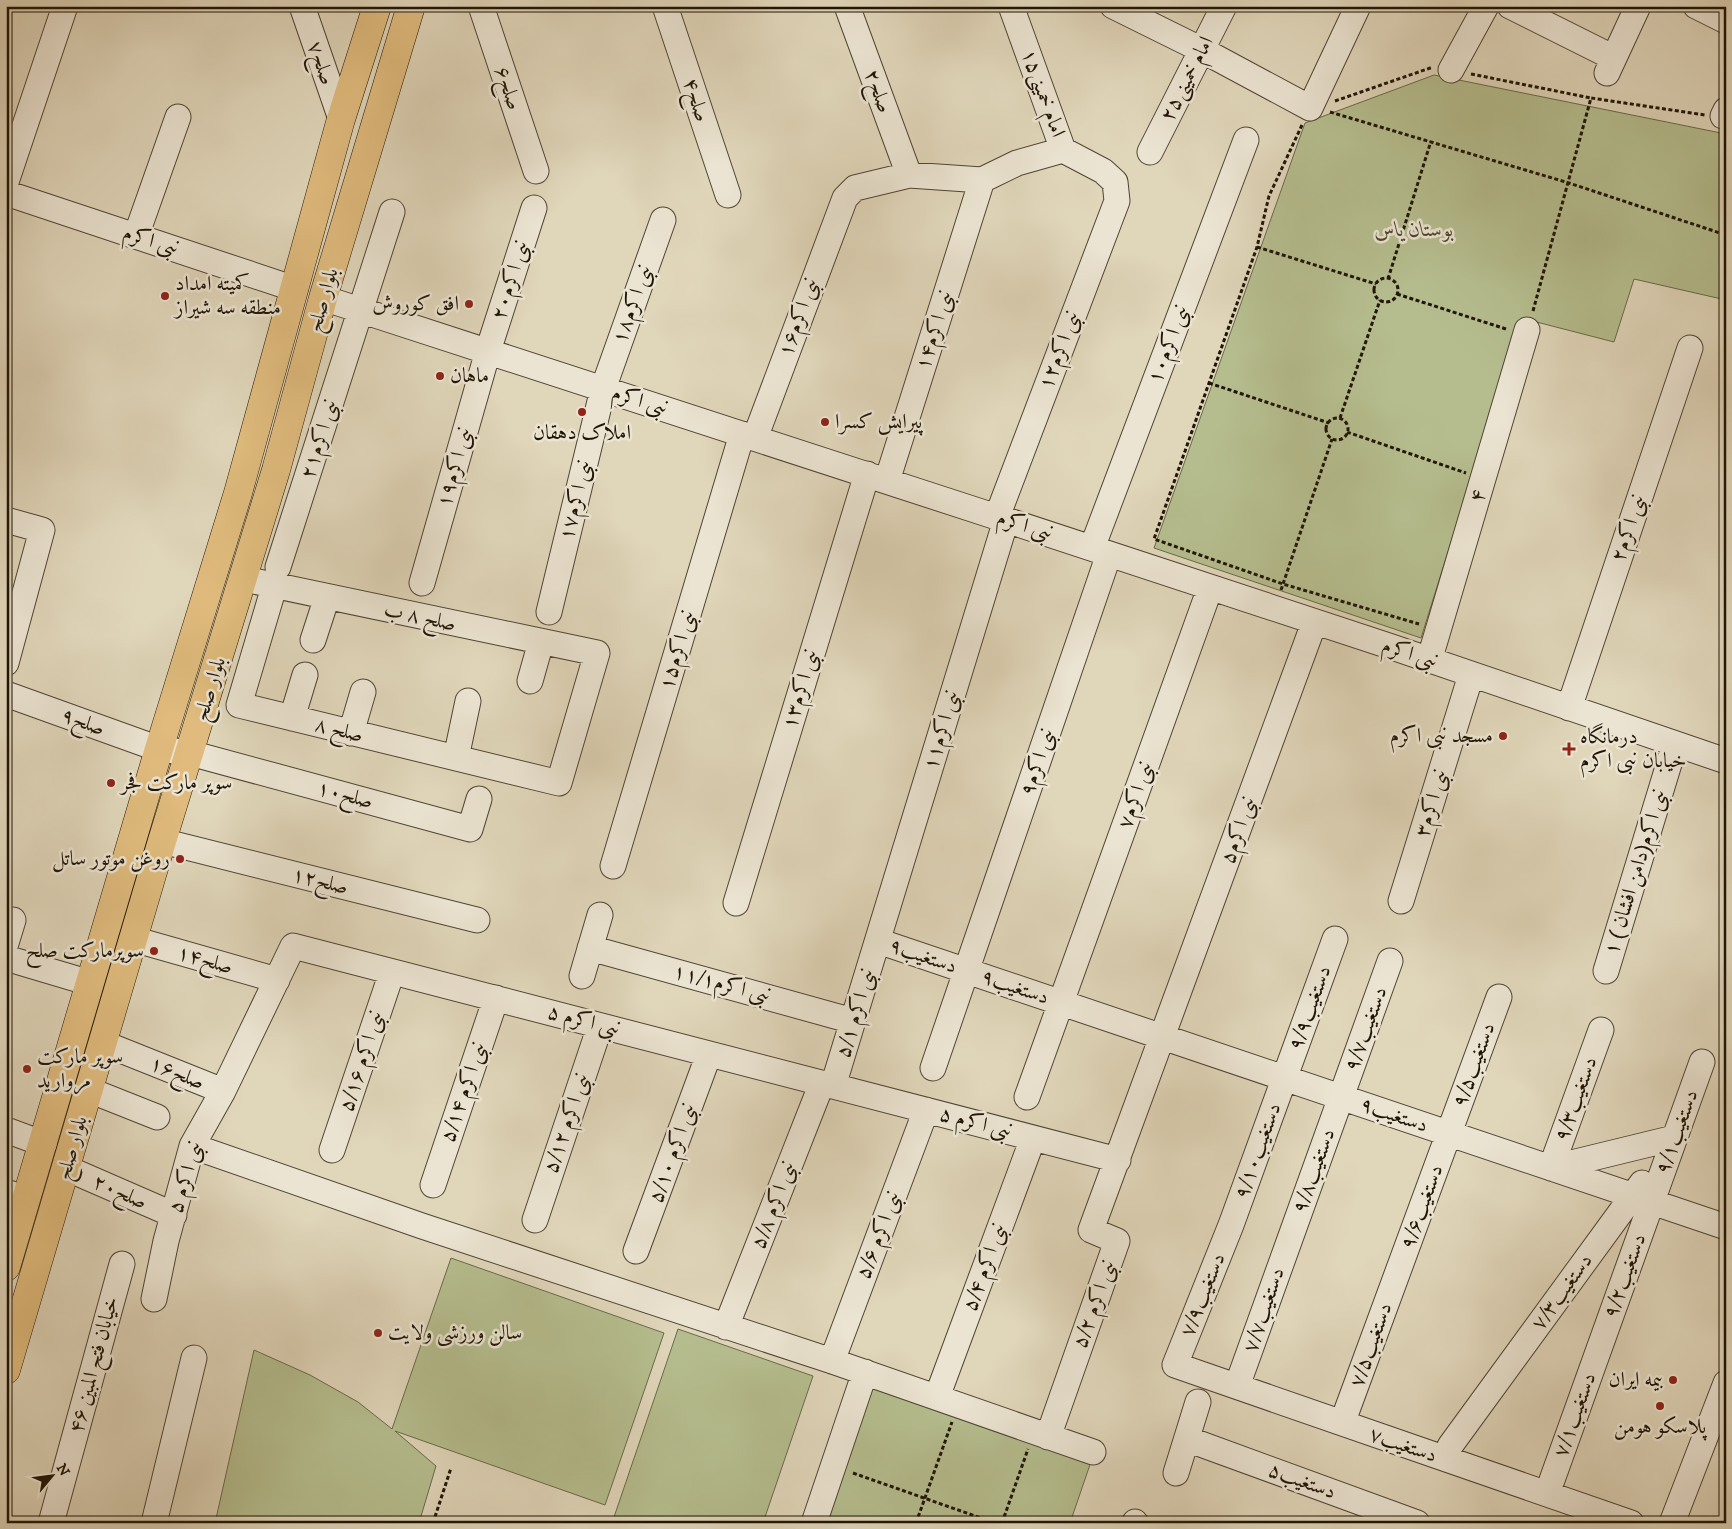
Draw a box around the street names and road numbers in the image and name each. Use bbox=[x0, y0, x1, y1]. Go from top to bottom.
street label: امام خمینی۲۵ bbox=[1155, 32, 1223, 128]
street label: صلح۷ bbox=[297, 38, 341, 90]
street label: ۱۵امام خمینی bbox=[1011, 45, 1071, 142]
street label: صلح۶ bbox=[484, 63, 528, 115]
street label: صلح۲ bbox=[853, 66, 898, 118]
street label: صلح۴ bbox=[672, 75, 715, 127]
street label: نبی اکرم bbox=[118, 220, 182, 266]
street label: نبی اکرم۲۰ bbox=[486, 237, 540, 324]
street label: نبی اکرم۱۸ bbox=[607, 261, 663, 348]
street label: بلوار صلح bbox=[301, 265, 349, 337]
street label: نبی اکرم۱۶ bbox=[773, 274, 829, 361]
street label: نبی اکرم۱۴ bbox=[910, 287, 964, 374]
street label: نبی اکرم۱۰ bbox=[1142, 301, 1200, 388]
street label: نبی اکرم۱۲ bbox=[1033, 307, 1091, 394]
street label: نبی اکرم bbox=[607, 380, 671, 426]
street label: نبی اکرم۲۱ bbox=[295, 396, 349, 483]
street label: نبی اکرم۱۹ bbox=[431, 424, 483, 511]
street label: نبی اکرم۱۷ bbox=[553, 457, 602, 544]
street label: ۴ bbox=[1464, 487, 1492, 505]
street label: نبی اکرم۲ bbox=[1605, 491, 1656, 567]
street label: نبی اکرم bbox=[992, 505, 1056, 551]
street label: صلح ۸ ب bbox=[381, 597, 458, 642]
street label: نبی اکرم۱۵ bbox=[654, 607, 706, 694]
street label: نبی اکرم bbox=[1377, 632, 1441, 679]
street label: نبی اکرم۱۳ bbox=[777, 646, 829, 733]
street label: بلوار صلح bbox=[188, 654, 237, 726]
street label: نبی اکرم۱۱ bbox=[918, 687, 970, 774]
street label: صلح۹ bbox=[56, 702, 108, 747]
street label: ۸ صلح bbox=[311, 711, 366, 753]
street label: نبی اکرم۹ bbox=[1014, 725, 1065, 801]
street label: نبی اکرم۷ bbox=[1112, 758, 1164, 834]
street label: نبی اکرم۳ bbox=[1409, 766, 1458, 841]
street label: صلح۱۰ bbox=[313, 775, 376, 820]
street label: ۱ نبی اکرم(دامن افشان ) bbox=[1598, 786, 1677, 959]
street label: نبی اکرم۵ bbox=[1215, 793, 1267, 869]
street label: صلح۱۲ bbox=[288, 862, 351, 905]
street label: دستغیب۹ bbox=[886, 932, 960, 980]
street label: صلح۱۴ bbox=[173, 940, 236, 985]
street label: نبی اکرم۱۱/۱ bbox=[669, 958, 774, 1013]
street label: دستغیب۹/۹ bbox=[1283, 962, 1337, 1054]
street label: ۹دستغیب bbox=[978, 963, 1052, 1011]
street label: نبی اکرم ۵/۱ bbox=[830, 965, 886, 1062]
street label: دستغیب۹/۷ bbox=[1339, 983, 1393, 1075]
street label: نبی اکرم ۵ bbox=[544, 999, 623, 1047]
street label: نبی اکرم ۵/۱۶ bbox=[333, 1007, 394, 1116]
street label: ۹/۵دستغیب bbox=[1447, 1019, 1501, 1111]
street label: نبی اکرم ۵/۱۴ bbox=[435, 1038, 497, 1147]
street label: صلح۱۶ bbox=[144, 1050, 208, 1100]
street label: دستغیب۹/۳ bbox=[1549, 1053, 1603, 1145]
street label: نبی اکرم ۵/۱۲ bbox=[538, 1069, 600, 1178]
street label: دستغیب۹/۱ bbox=[1650, 1086, 1704, 1178]
street label: دستغیب۹ bbox=[1357, 1091, 1431, 1139]
street label: نبی اکرم ۵/۱۰ bbox=[643, 1099, 707, 1208]
street label: دستغیب۹/۱۰ bbox=[1229, 1099, 1287, 1203]
street label: نبی اکرم ۵ bbox=[936, 1101, 1015, 1149]
street label: بلوار صلح bbox=[50, 1113, 98, 1185]
street label: دستغیب۹/۸ bbox=[1287, 1125, 1341, 1217]
street label: نبی اکرم ۵ bbox=[163, 1138, 213, 1218]
street label: نبی اکرم ۵/۸ bbox=[745, 1157, 806, 1254]
street label: دستغیب۹/۶ bbox=[1395, 1161, 1449, 1253]
street label: صلح۲۰ bbox=[87, 1169, 151, 1220]
street label: نبی اکرم ۵/۶ bbox=[850, 1187, 911, 1284]
street label: نبی اکرم ۵/۴ bbox=[957, 1219, 1017, 1316]
street label: دستغیب۹/۲ bbox=[1598, 1230, 1652, 1322]
street label: دستغیب۷/۹ bbox=[1174, 1249, 1232, 1341]
street label: دستغیب۷/۳ bbox=[1526, 1249, 1598, 1335]
street label: نبی اکرم ۵/۲ bbox=[1067, 1256, 1127, 1353]
street label: دستغیب۷/۷ bbox=[1237, 1264, 1291, 1356]
street label: خیابان فتح المبین ۴۶ bbox=[63, 1294, 130, 1437]
street label: دستغیب۷/۵ bbox=[1344, 1299, 1398, 1391]
street label: دستغیب۷/۱ bbox=[1548, 1369, 1602, 1461]
street label: دستغیب۷ bbox=[1366, 1421, 1440, 1469]
street label: دستغیب۵ bbox=[1265, 1457, 1339, 1505]

